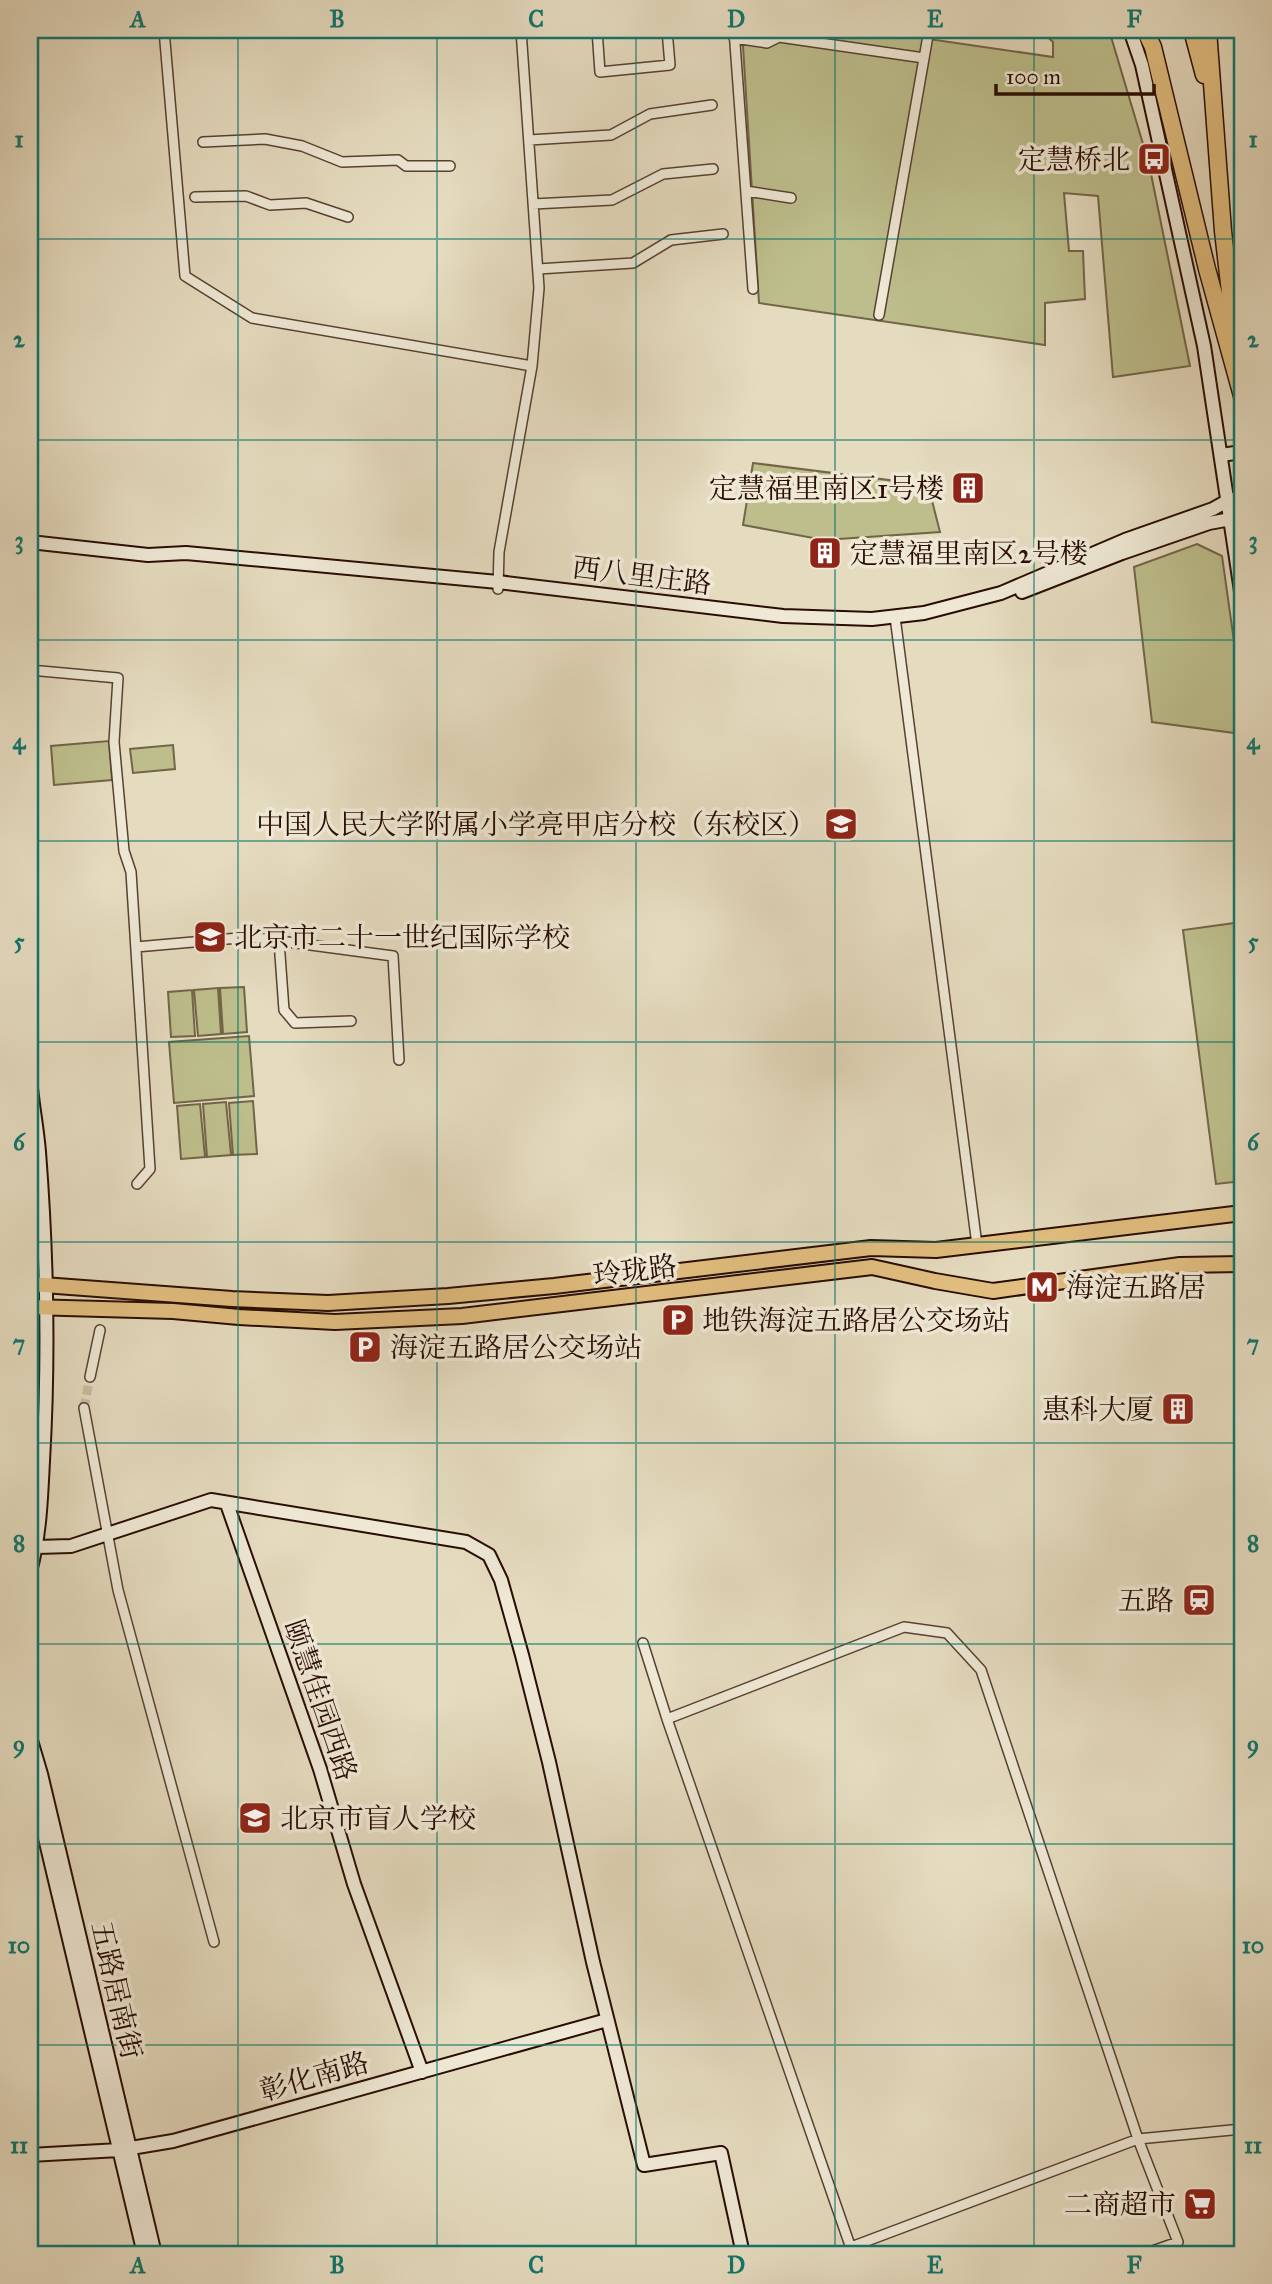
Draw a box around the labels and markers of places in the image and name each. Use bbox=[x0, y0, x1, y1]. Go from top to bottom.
bus stop icon: 定慧桥北 bbox=[1135, 140, 1173, 178]
place label: 定慧桥北 bbox=[1018, 142, 1130, 177]
building icon: 定慧福里南区1号楼 bbox=[949, 469, 987, 507]
place label: 定慧福里南区1号楼 bbox=[709, 471, 944, 506]
building icon: 定慧福里南区2号楼 bbox=[806, 534, 844, 572]
place label: 定慧福里南区2号楼 bbox=[850, 536, 1088, 571]
school or university icon: 中国人民大学附属小学亮甲店分校（东校区） bbox=[822, 805, 860, 843]
place label: 中国人民大学附属小学亮甲店分校（东校区） bbox=[256, 807, 816, 842]
school or university icon: 北京市二十一世纪国际学校 bbox=[191, 918, 229, 956]
place label: 北京市二十一世纪国际学校 bbox=[234, 920, 570, 955]
metro station icon: 海淀五路居 bbox=[1023, 1268, 1061, 1306]
place label: 海淀五路居 bbox=[1066, 1270, 1206, 1305]
parking icon: 地铁海淀五路居公交场站 bbox=[659, 1301, 697, 1339]
place label: 地铁海淀五路居公交场站 bbox=[702, 1303, 1010, 1338]
parking icon: 海淀五路居公交场站 bbox=[346, 1328, 384, 1366]
place label: 海淀五路居公交场站 bbox=[390, 1330, 642, 1365]
building icon: 惠科大厦 bbox=[1159, 1390, 1197, 1428]
place label: 惠科大厦 bbox=[1042, 1392, 1154, 1427]
station icon: 五路 bbox=[1180, 1581, 1218, 1619]
place label: 五路 bbox=[1118, 1583, 1174, 1618]
school or university icon: 北京市盲人学校 bbox=[236, 1799, 274, 1837]
place label: 北京市盲人学校 bbox=[280, 1801, 476, 1836]
supermarket icon: 二商超市 bbox=[1181, 2185, 1219, 2223]
place label: 二商超市 bbox=[1064, 2187, 1176, 2222]

